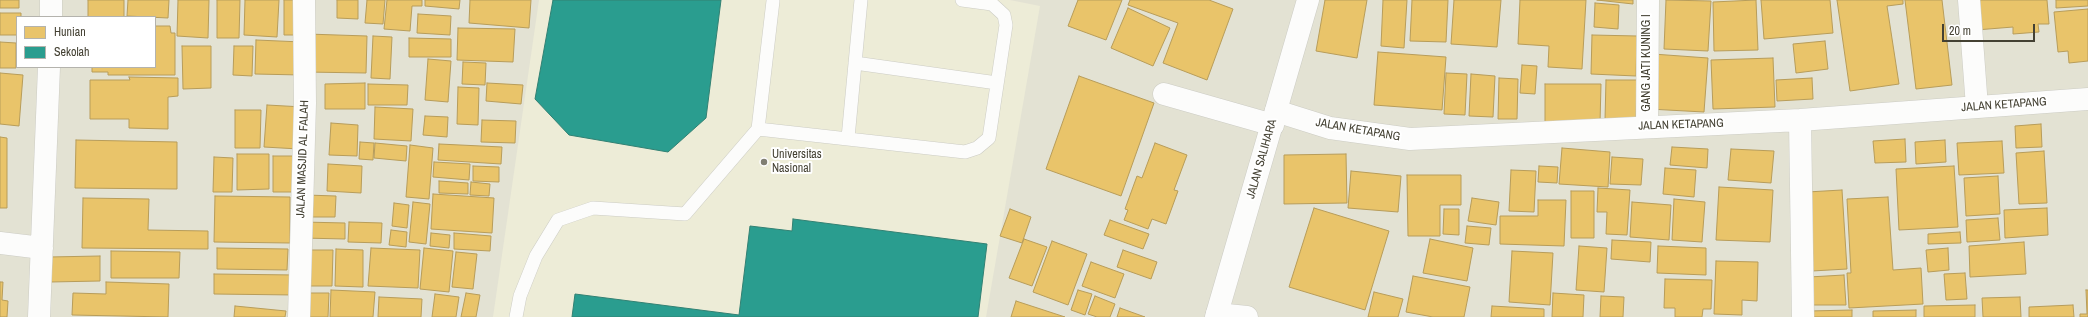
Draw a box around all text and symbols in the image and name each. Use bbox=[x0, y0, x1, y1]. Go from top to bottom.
street label: GANG JATI KUNING I bbox=[1640, 14, 1654, 112]
legend bbox=[16, 16, 156, 68]
scale bar bbox=[1944, 16, 2037, 42]
text: 20 m bbox=[1949, 23, 1971, 39]
text: Hunian bbox=[54, 24, 86, 40]
text: Sekolah bbox=[54, 44, 90, 60]
street label: JALAN KETAPANG bbox=[1961, 95, 2047, 115]
street label: JALAN MASJID AL FALAH bbox=[294, 100, 312, 218]
street label: JALAN KETAPANG bbox=[1315, 115, 1401, 145]
street label: JALAN KETAPANG bbox=[1638, 116, 1724, 134]
street label: JALAN SALIHARA bbox=[1244, 118, 1280, 200]
place label: Universitas Nasional bbox=[772, 148, 822, 176]
marker: Universitas Nasional bbox=[759, 157, 769, 167]

